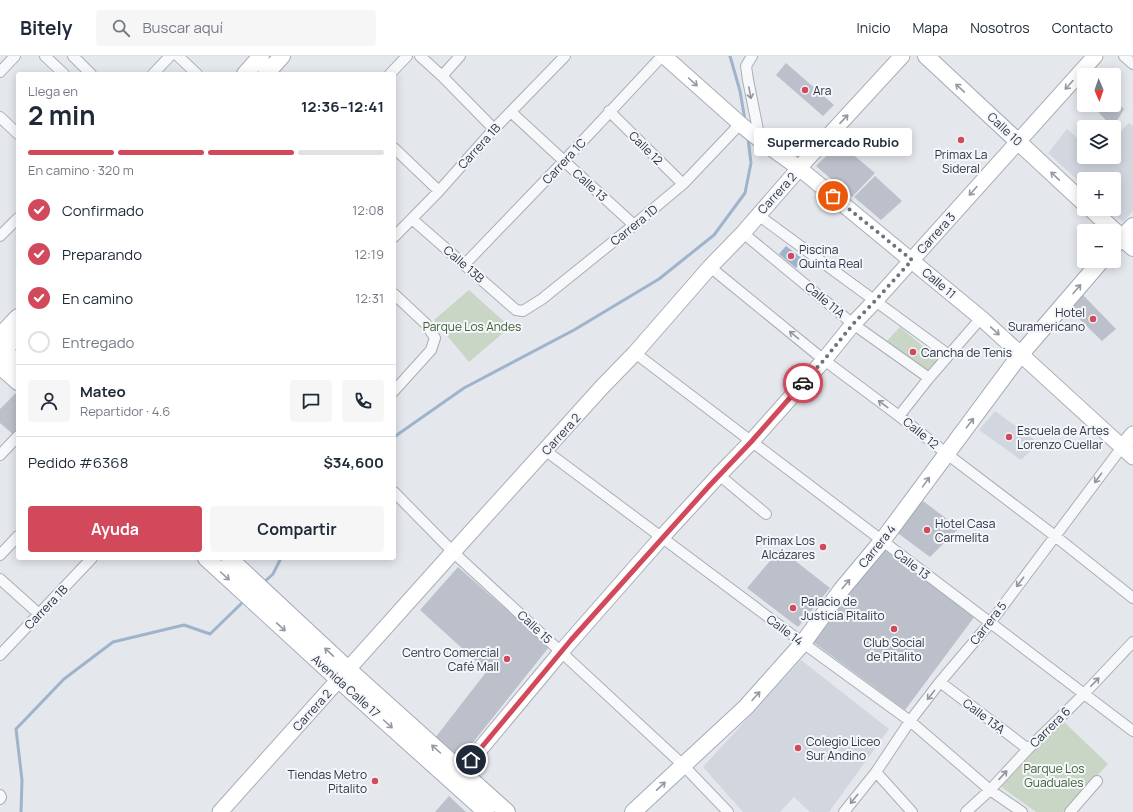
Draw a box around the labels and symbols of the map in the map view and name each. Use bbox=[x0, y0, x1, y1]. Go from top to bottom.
north arrow bbox=[1077, 68, 1121, 112]
one-way arrow bbox=[688, 77, 698, 86]
one-way arrow bbox=[1064, 80, 1074, 90]
place label: Ara bbox=[813, 82, 831, 99]
one-way arrow bbox=[955, 83, 965, 93]
marker: Ara bbox=[800, 85, 810, 95]
one-way arrow bbox=[747, 86, 755, 99]
street label: Calle 10 bbox=[984, 108, 1026, 150]
one-way arrow bbox=[840, 113, 849, 124]
street label: Carrera 1B bbox=[454, 120, 504, 172]
street label: Calle 12 bbox=[625, 127, 667, 169]
callout: Supermercado Rubio bbox=[754, 128, 912, 156]
street label: Carrera 1C bbox=[538, 134, 590, 188]
marker: Primax La Sideral bbox=[956, 135, 966, 145]
place label: Primax La Sideral bbox=[935, 146, 987, 177]
street label: Calle 13 bbox=[569, 165, 611, 205]
street label: Carrera 2 bbox=[754, 168, 800, 218]
one-way arrow bbox=[1050, 172, 1061, 181]
pin bbox=[816, 179, 850, 213]
one-way arrow bbox=[969, 186, 978, 197]
street label: Carrera 1D bbox=[607, 201, 661, 249]
street label: Carrera 3 bbox=[913, 209, 959, 257]
place label: Piscina Quinta Real bbox=[799, 241, 863, 272]
street label: Calle 13B bbox=[440, 242, 488, 286]
marker: Piscina Quinta Real bbox=[786, 251, 796, 261]
street label: Calle 11 bbox=[918, 264, 960, 302]
street label: Calle 11A bbox=[801, 278, 849, 322]
one-way arrow bbox=[1073, 283, 1082, 294]
place label: Hotel Suramericano bbox=[1008, 304, 1085, 335]
marker: Hotel Suramericano bbox=[1088, 314, 1098, 324]
park label: Parque Los Andes bbox=[423, 318, 521, 335]
one-way arrow bbox=[990, 326, 1000, 335]
one-way arrow bbox=[789, 331, 799, 340]
place label: Cancha de Tenis bbox=[921, 344, 1012, 361]
marker: Cancha de Tenis bbox=[908, 347, 918, 357]
courier bbox=[783, 363, 823, 403]
one-way arrow bbox=[878, 400, 889, 408]
street label: Carrera 2 bbox=[538, 409, 584, 459]
street label: Calle 12 bbox=[899, 413, 943, 453]
one-way arrow bbox=[966, 417, 974, 428]
place label: Escuela de Artes Lorenzo Cuellar bbox=[1017, 422, 1109, 453]
marker: Escuela de Artes Lorenzo Cuellar bbox=[1004, 432, 1014, 442]
one-way arrow bbox=[1094, 472, 1103, 483]
one-way arrow bbox=[922, 477, 930, 488]
place label: Hotel Casa Carmelita bbox=[935, 515, 995, 546]
street label: Carrera 4 bbox=[854, 521, 900, 571]
marker: Hotel Casa Carmelita bbox=[922, 525, 932, 535]
place label: Primax Los Alcázares bbox=[756, 532, 815, 563]
marker: Primax Los Alcázares bbox=[818, 542, 828, 552]
street label: Calle 13 bbox=[890, 545, 934, 583]
one-way arrow bbox=[220, 571, 231, 580]
one-way arrow bbox=[1016, 576, 1025, 587]
one-way arrow bbox=[841, 579, 850, 590]
street label: Carrera 1B bbox=[20, 581, 72, 633]
place label: Palacio de Justicia Pitalito bbox=[801, 593, 885, 624]
street label: Carrera 5 bbox=[966, 598, 1010, 648]
marker: Palacio de Justicia Pitalito bbox=[788, 603, 798, 613]
street label: Calle 15 bbox=[514, 606, 556, 648]
street label: Calle 14 bbox=[763, 611, 807, 649]
one-way arrow bbox=[276, 622, 286, 632]
marker: Club Social de Pitalito bbox=[889, 624, 899, 634]
place label: Club Social de Pitalito bbox=[863, 634, 925, 665]
place label: Centro Comercial Café Mall bbox=[402, 644, 499, 675]
one-way arrow bbox=[325, 648, 335, 657]
street label: Avenida Calle 17 bbox=[308, 651, 384, 721]
marker: Centro Comercial Café Mall bbox=[502, 654, 512, 664]
one-way arrow bbox=[1090, 677, 1100, 687]
street label: Carrera 2 bbox=[289, 685, 335, 735]
one-way arrow bbox=[926, 689, 935, 700]
one-way arrow bbox=[751, 691, 760, 702]
street label: Calle 13A bbox=[959, 694, 1009, 738]
street label: Carrera 6 bbox=[1026, 703, 1074, 751]
one-way arrow bbox=[383, 719, 393, 728]
place label: Colegio Liceo Sur Andino bbox=[806, 733, 880, 764]
pin bbox=[454, 743, 488, 777]
marker: Colegio Liceo Sur Andino bbox=[793, 743, 803, 753]
one-way arrow bbox=[431, 744, 441, 754]
park label: Parque Los Guaduales bbox=[1023, 760, 1085, 791]
place label: Tiendas Metro Pitalito bbox=[287, 766, 367, 797]
one-way arrow bbox=[999, 770, 1008, 780]
marker: Tiendas Metro Pitalito bbox=[370, 776, 380, 786]
one-way arrow bbox=[656, 781, 666, 790]
one-way arrow bbox=[849, 794, 858, 805]

